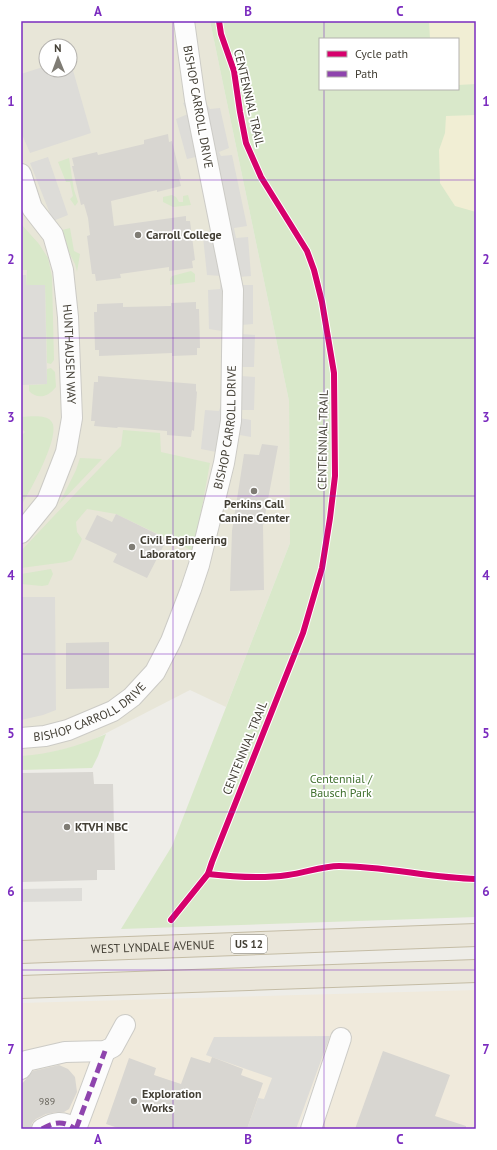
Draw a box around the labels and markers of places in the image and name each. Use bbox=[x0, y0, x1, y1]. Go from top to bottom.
place label: Carroll College bbox=[146, 227, 222, 242]
marker: Carroll College bbox=[133, 230, 143, 240]
marker: Perkins Call Canine Center bbox=[249, 486, 259, 496]
place label: Perkins Call Canine Center bbox=[218, 496, 290, 525]
place label: Civil Engineering Laboratory bbox=[140, 532, 227, 561]
marker: Civil Engineering Laboratory bbox=[127, 542, 137, 552]
place label: KTVH NBC bbox=[75, 819, 128, 834]
marker: KTVH NBC bbox=[62, 822, 72, 832]
place label: Exploration Works bbox=[142, 1086, 202, 1115]
marker: Exploration Works bbox=[129, 1096, 139, 1106]

